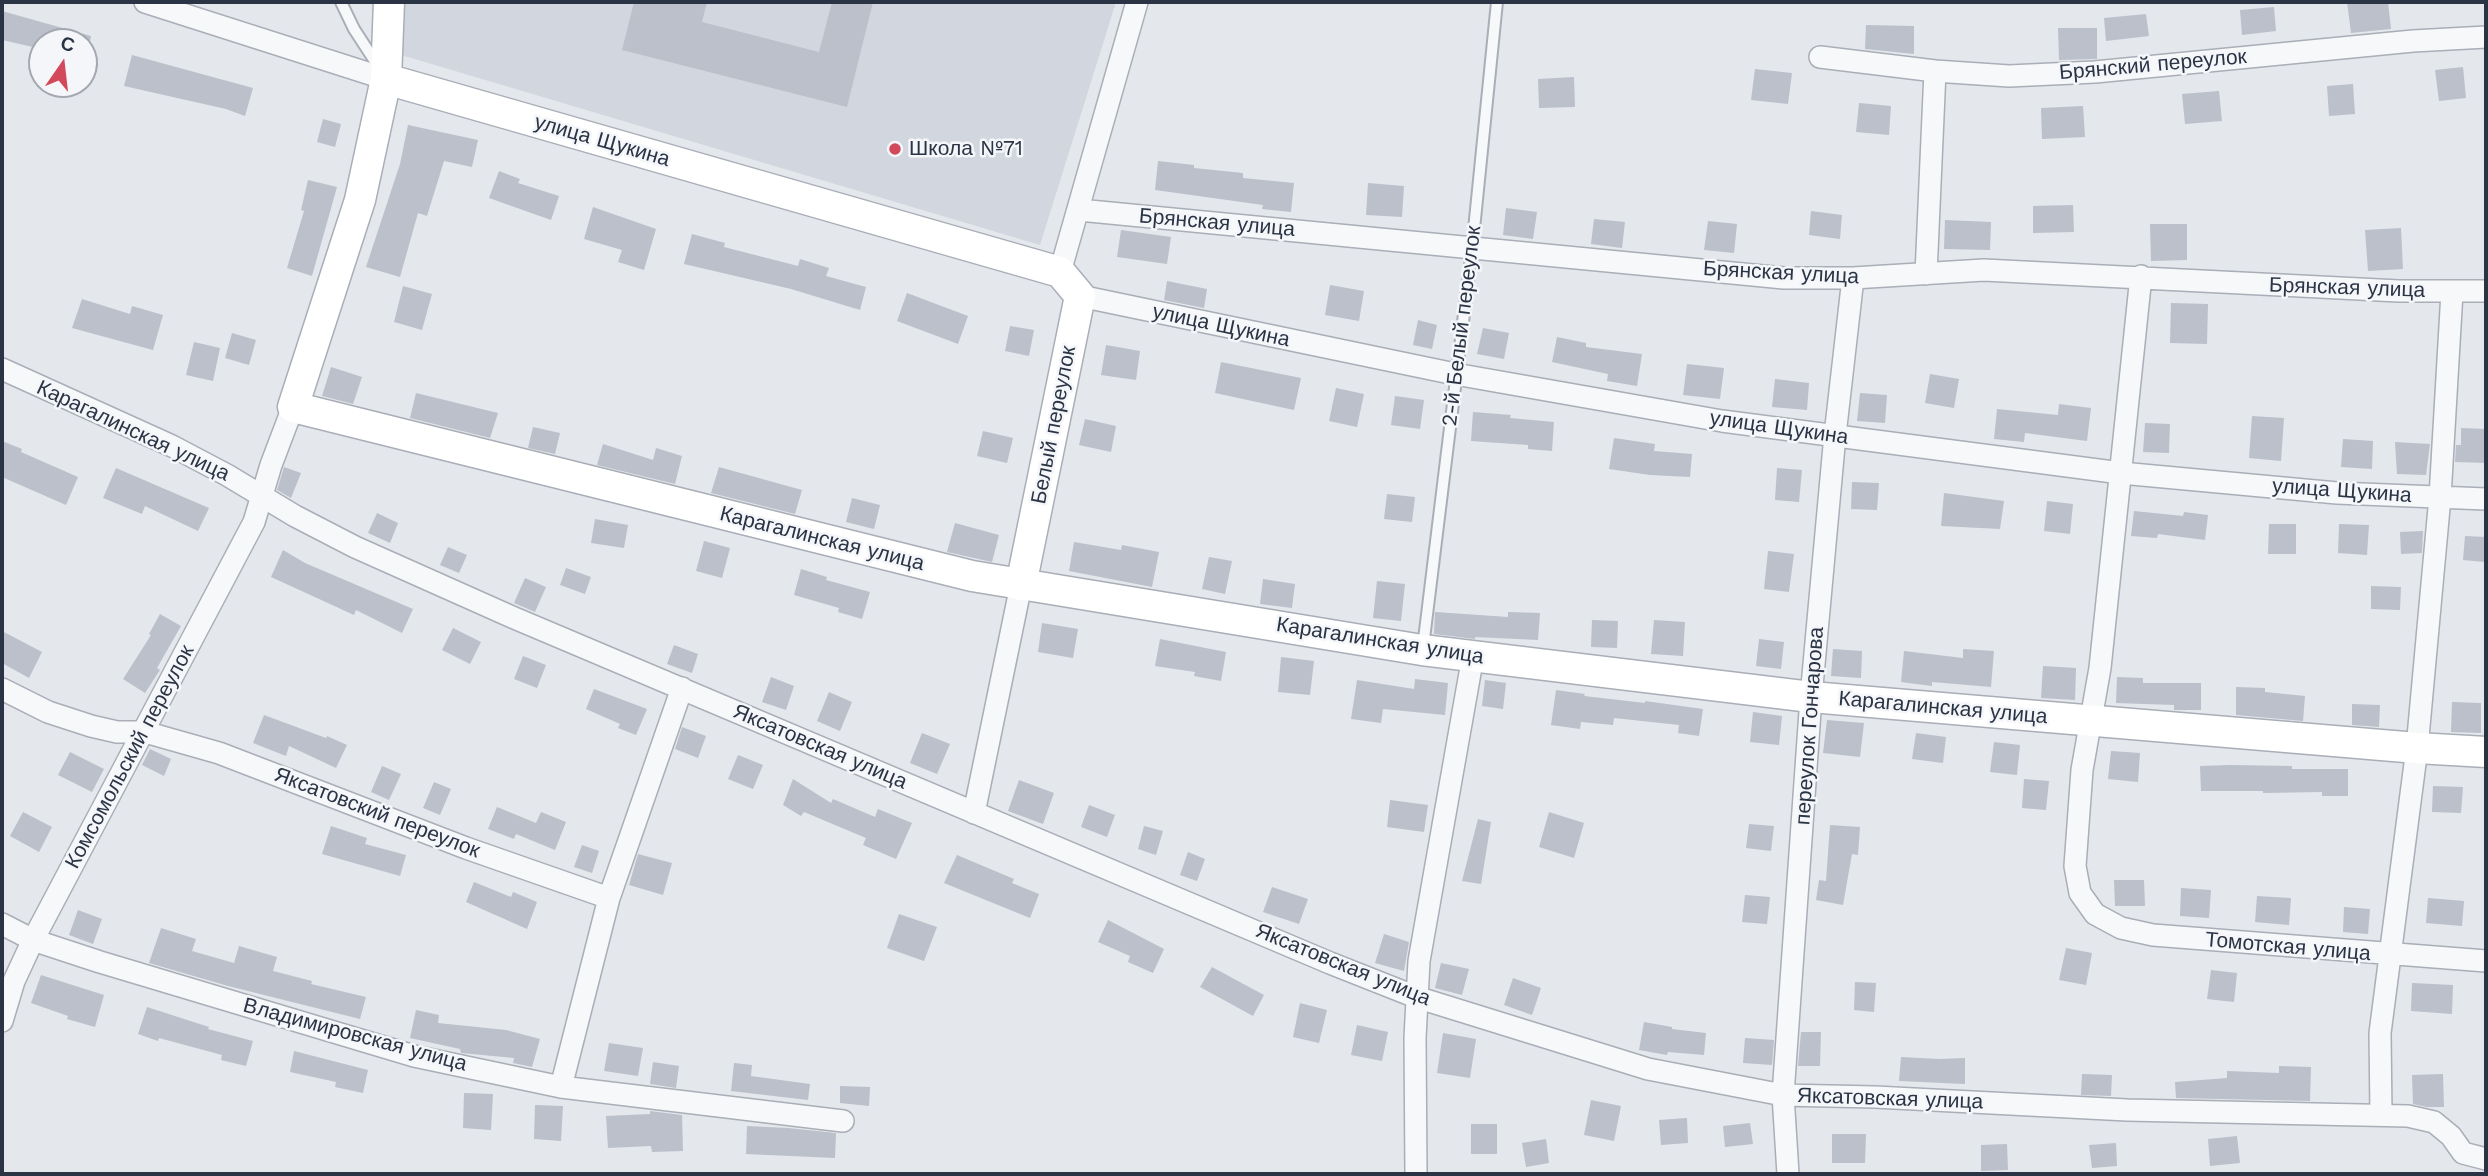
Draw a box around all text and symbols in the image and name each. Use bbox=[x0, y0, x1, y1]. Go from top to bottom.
north arrow bbox=[28, 28, 98, 98]
text: С bbox=[58, 31, 77, 57]
street label: Брянский переулок bbox=[2058, 44, 2248, 86]
street label: улица Щукина bbox=[531, 110, 673, 172]
place label: Школа №71 bbox=[909, 136, 1023, 162]
marker: Школа №71 bbox=[887, 141, 903, 157]
street label: Брянская улица bbox=[1138, 204, 1296, 242]
street label: 2-й Белый переулок bbox=[1437, 224, 1487, 428]
street label: Брянская улица bbox=[1702, 256, 1860, 290]
street label: Брянская улица bbox=[2268, 273, 2426, 303]
street label: улица Щукина bbox=[1150, 299, 1292, 353]
street label: Белый переулок bbox=[1026, 344, 1082, 506]
street label: Карагалинская улица bbox=[33, 375, 233, 487]
street label: улица Щукина bbox=[1708, 406, 1850, 450]
street label: улица Щукина bbox=[2271, 474, 2413, 508]
street label: Карагалинская улица bbox=[717, 501, 927, 577]
street label: Карагалинская улица bbox=[1274, 612, 1486, 670]
street label: переулок Гончарова bbox=[1791, 626, 1829, 826]
street label: Комсомольский переулок bbox=[60, 641, 200, 873]
street label: Карагалинская улица bbox=[1837, 686, 2049, 730]
street label: Яксатовская улица bbox=[729, 699, 911, 795]
street label: Яксатовский переулок bbox=[271, 762, 483, 864]
street label: Яксатовская улица bbox=[1252, 918, 1434, 1012]
street label: Томотская улица bbox=[2204, 927, 2372, 967]
street label: Владимировская улица bbox=[240, 993, 470, 1077]
street label: Яксатовская улица bbox=[1796, 1083, 1984, 1115]

